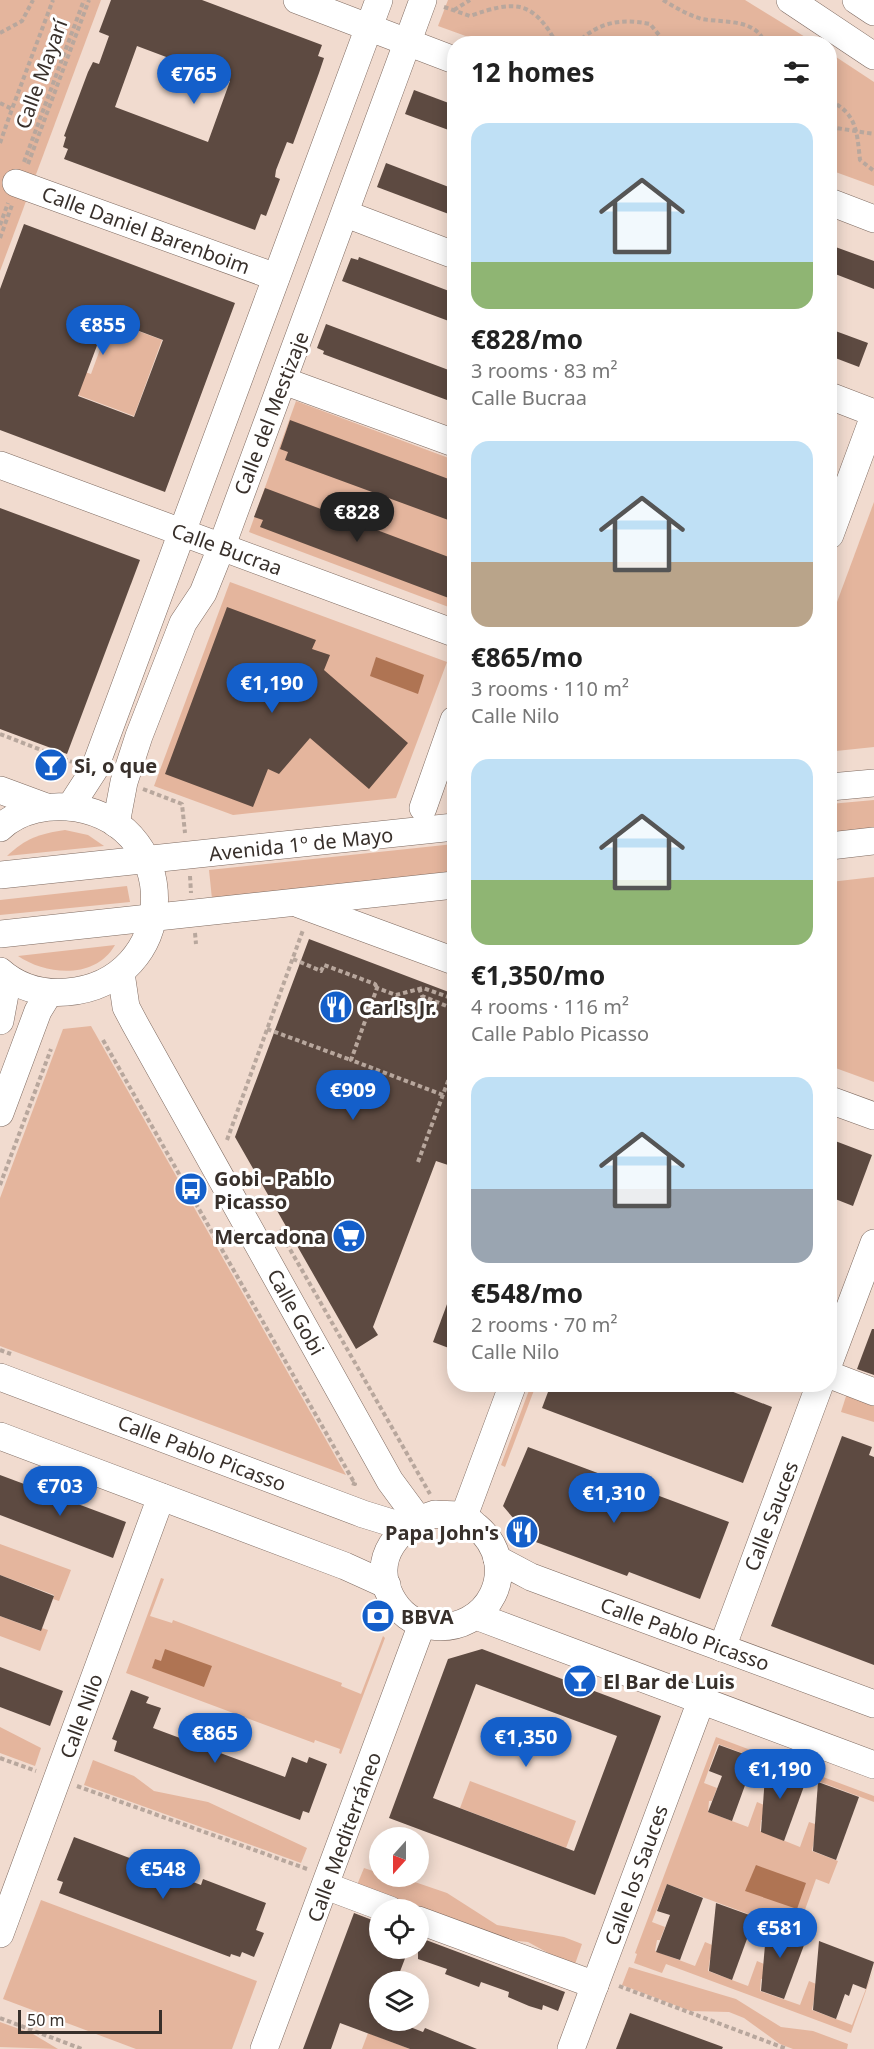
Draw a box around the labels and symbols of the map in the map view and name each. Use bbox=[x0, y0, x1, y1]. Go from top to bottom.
street label: Calle Mayarí bbox=[9, 15, 74, 133]
pin: €765 bbox=[158, 54, 230, 105]
street label: Calle Daniel Barenboim bbox=[38, 180, 254, 280]
pin: €855 bbox=[67, 305, 139, 356]
street label: Calle del Mestizaje bbox=[227, 327, 315, 499]
pin: €828 bbox=[321, 492, 393, 543]
street label: Calle Bucraa bbox=[168, 516, 286, 582]
pin: €1,190 bbox=[223, 663, 321, 714]
bar icon: Si, o que bbox=[33, 747, 69, 783]
place label: Si, o que bbox=[74, 752, 157, 779]
street label: Avenida 1º de Mayo bbox=[208, 821, 394, 867]
restaurant icon: Carl's Jr. bbox=[318, 989, 354, 1025]
place label: Carl's Jr. bbox=[359, 994, 437, 1021]
pin: €909 bbox=[317, 1070, 389, 1121]
place label: Gobi - Pablo Picasso bbox=[214, 1165, 332, 1215]
bus stop icon: Gobi - Pablo Picasso bbox=[173, 1171, 209, 1207]
supermarket icon: Mercadona bbox=[331, 1218, 367, 1254]
place label: Mercadona bbox=[214, 1223, 326, 1250]
street label: Calle Gobi bbox=[261, 1264, 331, 1360]
street label: Calle Pablo Picasso bbox=[114, 1408, 290, 1498]
street label: Calle Sauces bbox=[738, 1457, 804, 1575]
pin: €703 bbox=[24, 1466, 96, 1517]
pin: €1,310 bbox=[565, 1473, 663, 1524]
restaurant icon: Papa John's bbox=[504, 1514, 540, 1550]
place label: Papa John's bbox=[385, 1519, 499, 1546]
street label: Calle Pablo Picasso bbox=[597, 1591, 773, 1677]
bank icon: BBVA bbox=[360, 1598, 396, 1634]
place label: BBVA bbox=[401, 1603, 454, 1630]
bar icon: El Bar de Luis bbox=[562, 1663, 598, 1699]
place label: El Bar de Luis bbox=[603, 1668, 735, 1695]
street label: Calle Nilo bbox=[53, 1670, 109, 1762]
pin: €865 bbox=[179, 1713, 251, 1764]
pin: €1,350 bbox=[477, 1717, 575, 1768]
street label: Calle Mediterráneo bbox=[301, 1748, 387, 1926]
pin: €1,190 bbox=[731, 1749, 829, 1800]
street label: Calle los Sauces bbox=[598, 1801, 674, 1949]
north arrow bbox=[369, 1827, 429, 1887]
pin: €548 bbox=[127, 1849, 199, 1900]
pin: €581 bbox=[744, 1908, 816, 1959]
scale bar bbox=[18, 2007, 162, 2034]

